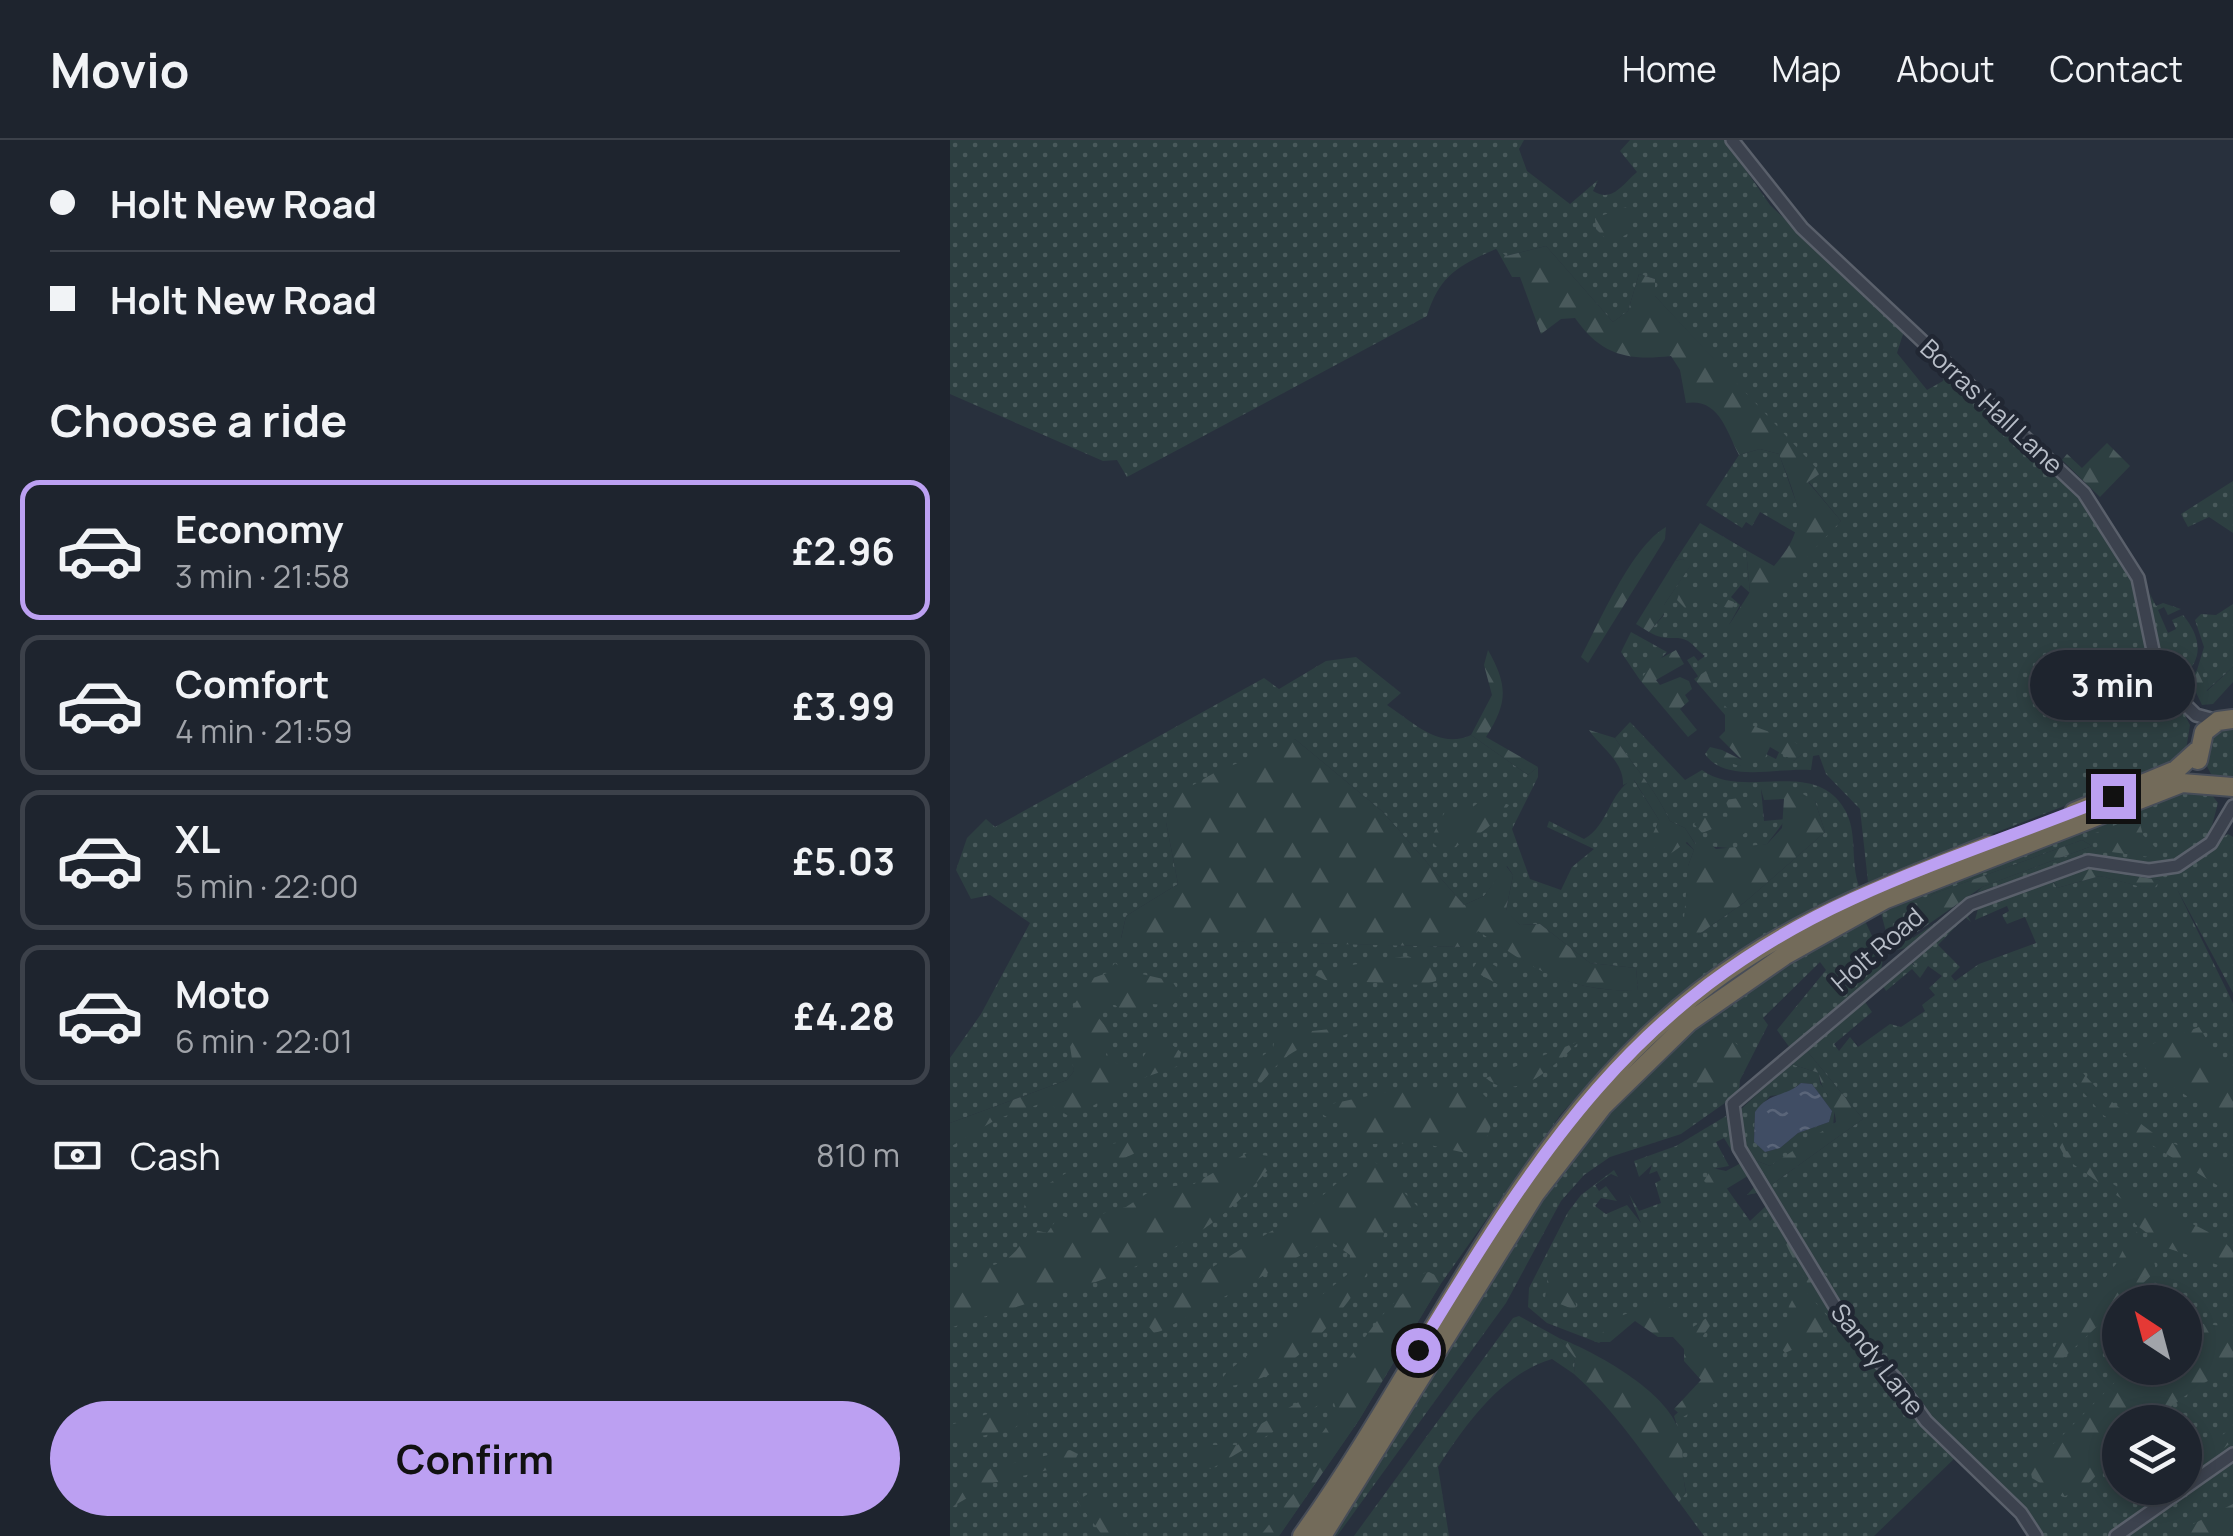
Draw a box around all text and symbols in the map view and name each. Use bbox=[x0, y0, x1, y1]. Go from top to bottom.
text: Movio bbox=[50, 37, 189, 102]
text: Home bbox=[1622, 45, 1717, 93]
text: Map bbox=[1772, 45, 1841, 93]
text: About bbox=[1896, 45, 1995, 93]
text: Contact bbox=[2050, 45, 2183, 93]
text: Holt New Road bbox=[110, 177, 377, 229]
text: Holt New Road bbox=[110, 273, 377, 325]
street label: Borras Hall Lane bbox=[1913, 331, 2071, 481]
text: Choose a ride bbox=[50, 389, 347, 451]
text: Economy bbox=[175, 502, 344, 554]
icon: car bbox=[55, 505, 145, 595]
text: £2.96 bbox=[792, 524, 895, 576]
text: 3 min · 21:58 bbox=[175, 554, 350, 598]
callout: 3 min bbox=[2030, 651, 2196, 721]
text: Comfort bbox=[175, 657, 329, 709]
icon: car bbox=[55, 660, 145, 750]
text: 3 min bbox=[2071, 663, 2154, 707]
text: £3.99 bbox=[792, 679, 895, 731]
text: 4 min · 21:59 bbox=[175, 709, 353, 753]
route end bbox=[2091, 774, 2136, 819]
text: XL bbox=[175, 812, 220, 864]
icon: car bbox=[55, 815, 145, 905]
text: £5.03 bbox=[792, 834, 895, 886]
text: 5 min · 22:00 bbox=[175, 864, 359, 908]
street label: Holt Road bbox=[1823, 899, 1931, 999]
text: Moto bbox=[175, 967, 270, 1019]
icon: car bbox=[55, 970, 145, 1060]
text: £4.28 bbox=[794, 989, 895, 1041]
text: 6 min · 22:01 bbox=[175, 1019, 353, 1063]
icon: cash bbox=[50, 1128, 105, 1183]
text: Cash bbox=[130, 1129, 221, 1181]
text: 810 m bbox=[816, 1133, 900, 1177]
north arrow bbox=[2102, 1285, 2202, 1385]
map controls bbox=[2102, 1285, 2202, 1505]
street label: Sandy Lane bbox=[1823, 1296, 1933, 1422]
route start bbox=[1396, 1328, 1441, 1373]
button: Confirm bbox=[50, 1401, 900, 1516]
button: layers bbox=[2102, 1405, 2202, 1505]

